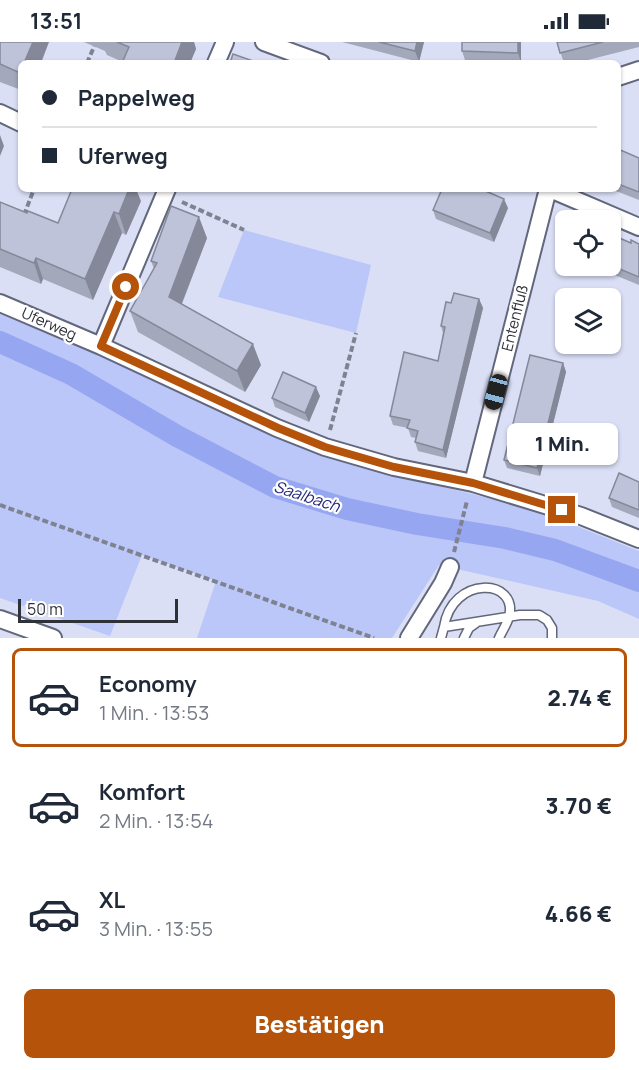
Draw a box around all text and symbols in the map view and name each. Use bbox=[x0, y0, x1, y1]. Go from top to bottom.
text: 13:51 bbox=[30, 6, 83, 36]
text: Pappelweg bbox=[78, 83, 195, 113]
text: Uferweg bbox=[78, 141, 168, 171]
map controls bbox=[555, 210, 621, 354]
button: locate bbox=[555, 210, 621, 276]
route start bbox=[112, 273, 139, 300]
street label: Entenfluß bbox=[496, 282, 533, 353]
button: layers bbox=[555, 288, 621, 354]
street label: Uferweg bbox=[18, 302, 80, 345]
car bbox=[483, 372, 509, 412]
callout: 1 Min. bbox=[506, 423, 618, 465]
text: 1 Min. bbox=[535, 430, 590, 457]
water label: Saalbach bbox=[271, 475, 343, 517]
route end bbox=[548, 496, 575, 523]
scale bar bbox=[18, 596, 178, 624]
text: 50 m bbox=[27, 598, 63, 620]
text: Economy bbox=[99, 669, 197, 699]
icon: car bbox=[27, 671, 81, 725]
text: 2.74 € bbox=[547, 683, 612, 713]
text: 1 Min. · 13:53 bbox=[99, 699, 209, 726]
text: Komfort bbox=[99, 777, 186, 807]
icon: car bbox=[27, 779, 81, 833]
text: 3.70 € bbox=[545, 791, 612, 821]
text: 2 Min. · 13:54 bbox=[99, 807, 214, 834]
text: XL bbox=[99, 885, 125, 915]
icon: car bbox=[27, 887, 81, 941]
text: 4.66 € bbox=[545, 899, 612, 929]
text: 3 Min. · 13:55 bbox=[99, 915, 213, 942]
button: Bestätigen bbox=[24, 989, 615, 1058]

